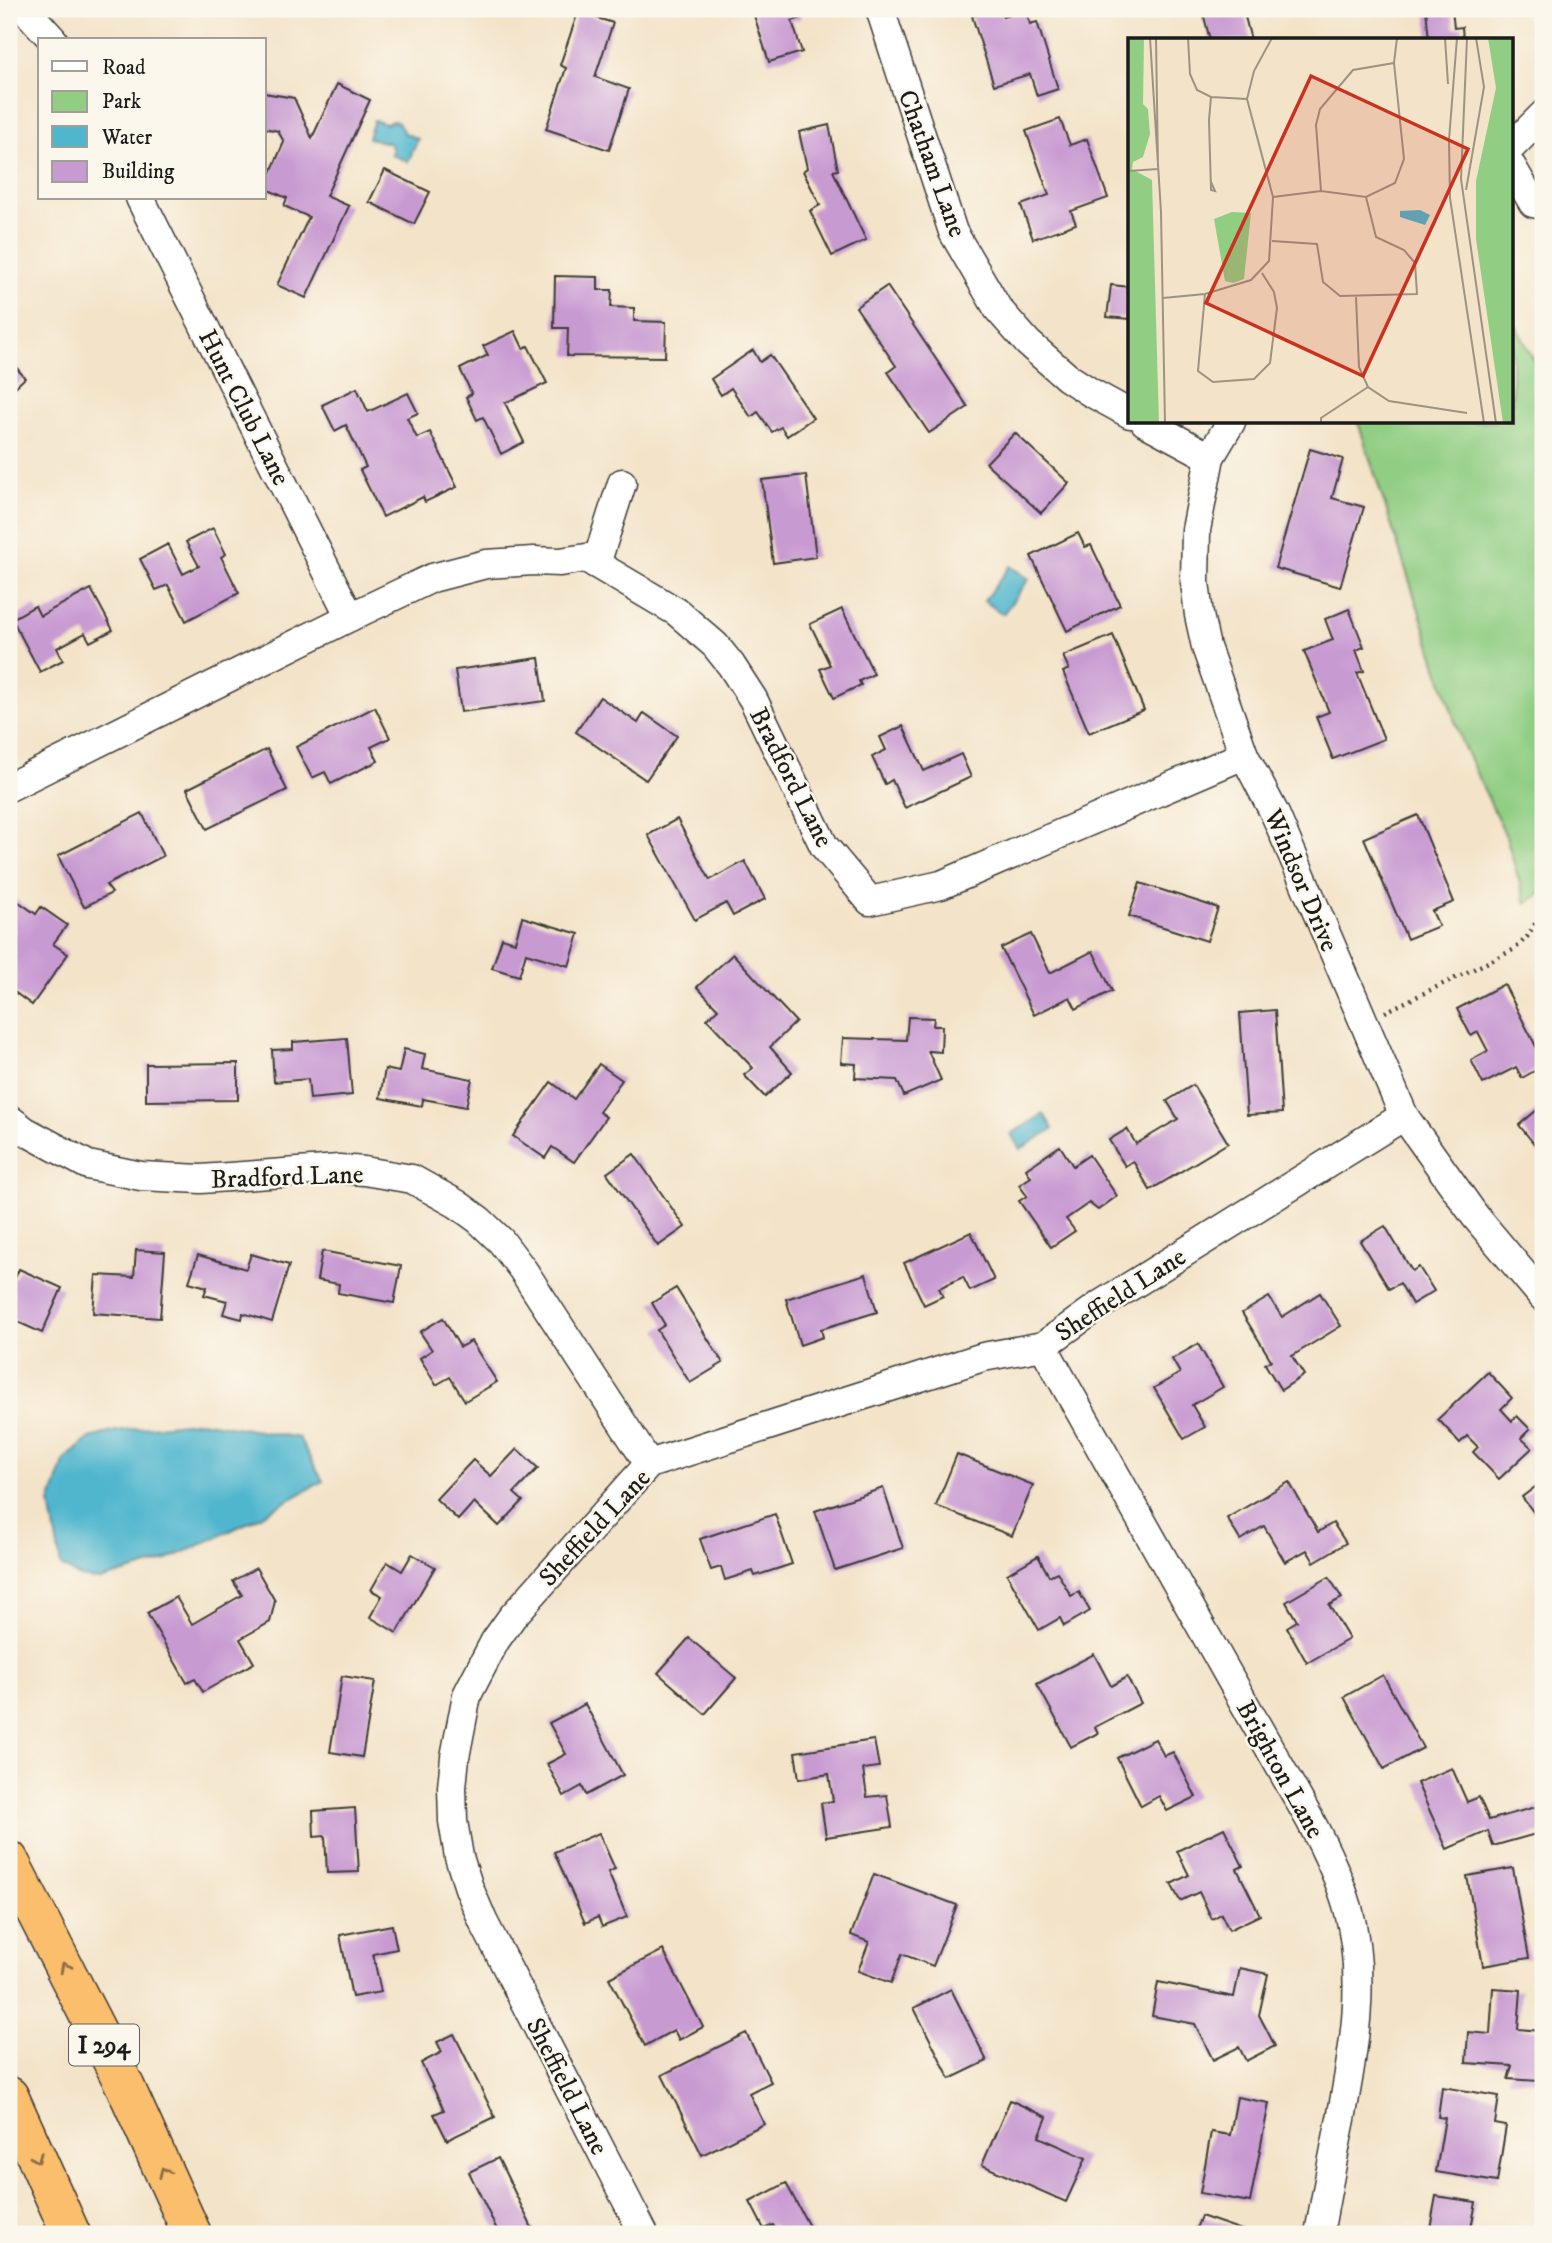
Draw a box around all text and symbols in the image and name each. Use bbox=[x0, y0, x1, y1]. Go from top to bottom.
legend bbox=[38, 38, 266, 200]
inset map bbox=[1128, 38, 1514, 424]
text: Road bbox=[102, 55, 146, 81]
street label: Chatham Lane bbox=[890, 85, 973, 242]
text: Park bbox=[102, 89, 142, 115]
text: Water bbox=[101, 125, 152, 151]
text: Building bbox=[102, 159, 175, 185]
street label: Hunt Club Lane bbox=[190, 324, 297, 491]
street label: Bradford Lane bbox=[741, 702, 840, 853]
street label: Windsor Drive bbox=[1255, 804, 1345, 957]
street label: Bradford Lane bbox=[210, 1158, 364, 1197]
street label: Sheffield Lane bbox=[1049, 1241, 1192, 1350]
street label: Sheffield Lane bbox=[532, 1462, 658, 1594]
street label: Brighton Lane bbox=[1228, 1695, 1331, 1845]
one-way arrow bbox=[59, 1962, 73, 1974]
street label: Sheffield Lane bbox=[518, 2013, 615, 2161]
road number: I 294 bbox=[69, 2024, 139, 2066]
one-way arrow bbox=[29, 2151, 43, 2163]
one-way arrow bbox=[158, 2167, 172, 2179]

